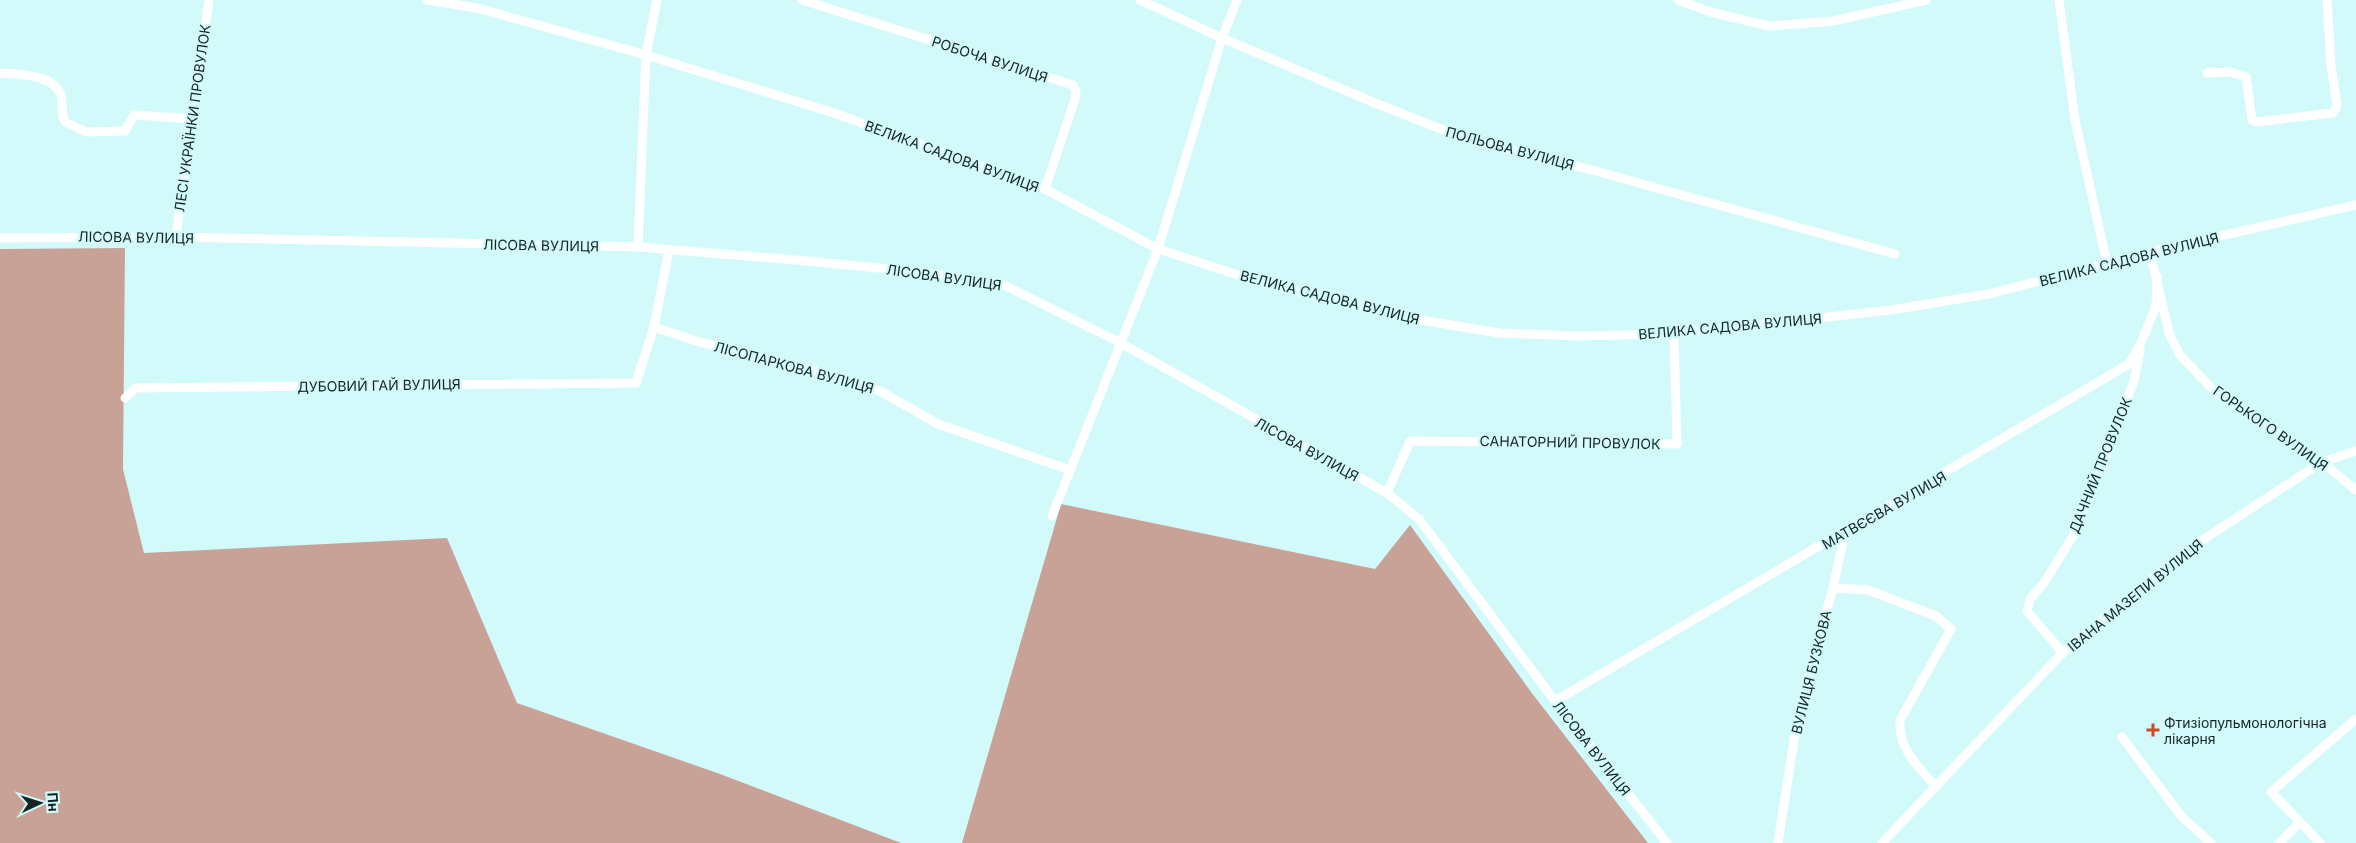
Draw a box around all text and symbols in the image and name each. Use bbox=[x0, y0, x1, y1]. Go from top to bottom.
street label: ЛЕСІ УКРАЇНКИ ПРОВУЛОК bbox=[170, 23, 214, 213]
street label: РОБОЧА ВУЛИЦЯ bbox=[930, 32, 1050, 86]
street label: ВЕЛИКА САДОВА ВУЛИЦЯ bbox=[863, 117, 1041, 195]
street label: ПОЛЬОВА ВУЛИЦЯ bbox=[1444, 123, 1576, 173]
street label: ЛІСОВА ВУЛИЦЯ bbox=[78, 227, 194, 247]
street label: ВЕЛИКА САДОВА ВУЛИЦЯ bbox=[2038, 228, 2220, 290]
street label: ЛІСОВА ВУЛИЦЯ bbox=[483, 235, 599, 255]
street label: ЛІСОВА ВУЛИЦЯ bbox=[885, 261, 1003, 293]
street label: ВЕЛИКА САДОВА ВУЛИЦЯ bbox=[1239, 266, 1421, 328]
street label: ВЕЛИКА САДОВА ВУЛИЦЯ bbox=[1637, 310, 1823, 342]
street label: ЛІСОПАРКОВА ВУЛИЦЯ bbox=[712, 337, 876, 397]
street label: ДУБОВИЙ ГАЙ ВУЛИЦЯ bbox=[297, 374, 461, 395]
street label: ГОРЬКОГО ВУЛИЦЯ bbox=[2210, 382, 2332, 474]
street label: ДАЧНИЙ ПРОВУЛОК bbox=[2064, 394, 2135, 535]
street label: ЛІСОВА ВУЛИЦЯ bbox=[1252, 413, 1362, 485]
street label: САНАТОРНИЙ ПРОВУЛОК bbox=[1479, 431, 1661, 452]
street label: МАТВЄЄВА ВУЛИЦЯ bbox=[1819, 467, 1949, 553]
street label: ІВАНА МАЗЕПИ ВУЛИЦЯ bbox=[2064, 535, 2206, 655]
street label: ВУЛИЦЯ БУЗКОВА bbox=[1787, 608, 1835, 736]
street label: ЛІСОВА ВУЛИЦЯ bbox=[1550, 697, 1634, 799]
place label: Фтизіопульмонологічна лікарня bbox=[2164, 714, 2327, 747]
marker: Фтизіопульмонологічна лікарня bbox=[2146, 723, 2160, 737]
north arrow bbox=[15, 778, 65, 828]
text: Пн bbox=[44, 792, 63, 812]

